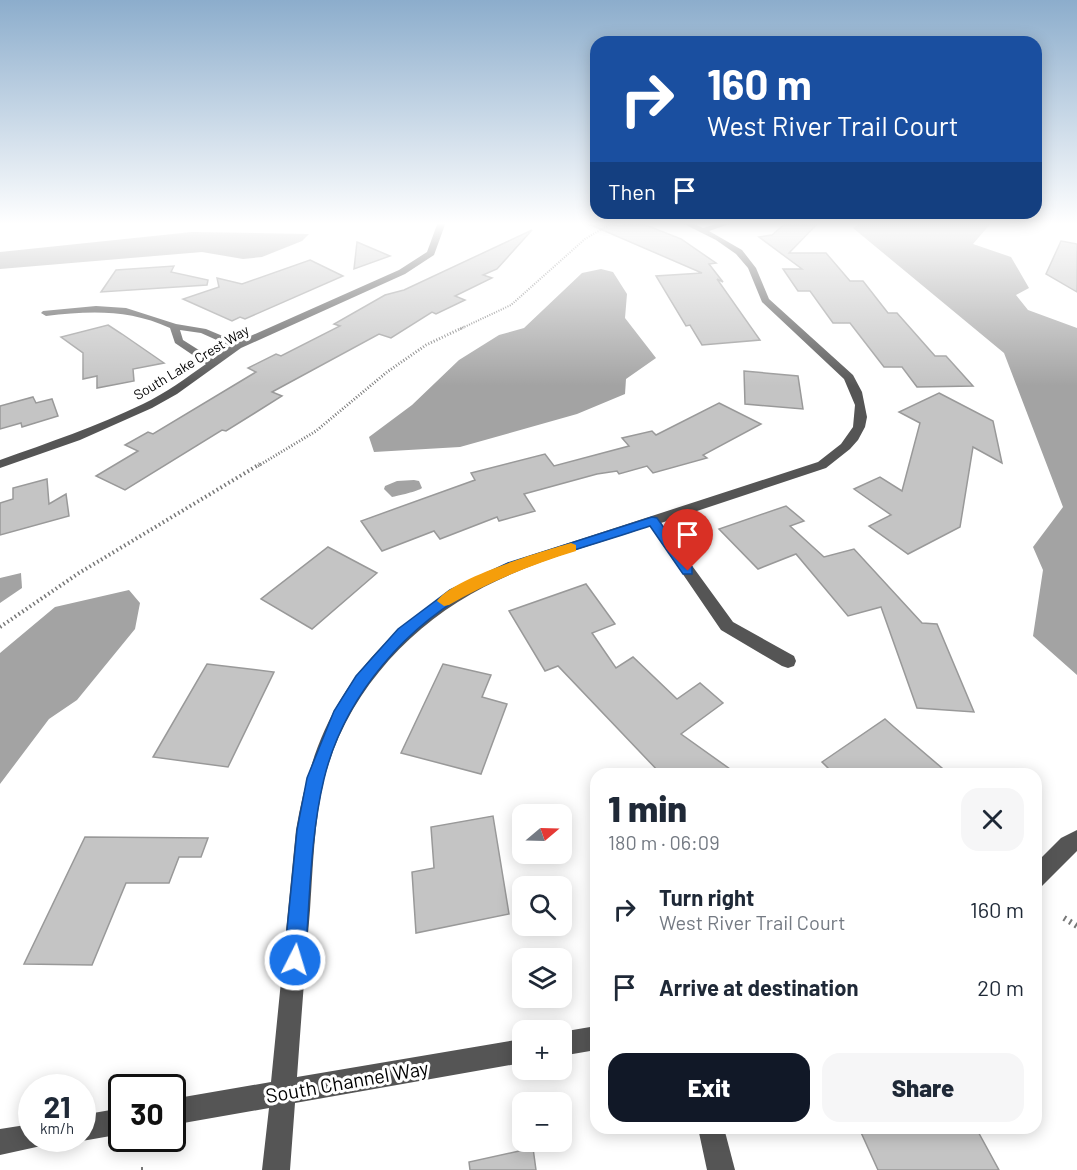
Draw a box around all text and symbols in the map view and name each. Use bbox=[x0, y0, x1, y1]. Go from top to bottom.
text: 160 m bbox=[707, 58, 812, 108]
icon: right bbox=[608, 60, 686, 138]
text: West River Trail Court bbox=[707, 109, 959, 141]
icon: arrive bbox=[668, 174, 701, 207]
text: Then bbox=[608, 178, 656, 204]
street label: South Lake Crest Way bbox=[130, 321, 252, 403]
pin bbox=[662, 509, 713, 571]
icon: arrive bbox=[671, 518, 704, 551]
text: 1 min bbox=[608, 786, 687, 829]
button: close bbox=[961, 788, 1024, 851]
north arrow bbox=[512, 804, 572, 864]
map controls bbox=[512, 804, 572, 1152]
text: 180 m · 06:09 bbox=[608, 830, 720, 854]
button: search bbox=[512, 876, 572, 936]
text: Turn right bbox=[659, 884, 754, 910]
icon: right bbox=[608, 893, 641, 926]
text: 160 m bbox=[970, 896, 1024, 922]
text: West River Trail Court bbox=[659, 910, 845, 934]
position arrow bbox=[263, 928, 327, 992]
button: layers bbox=[512, 948, 572, 1008]
icon: arrive bbox=[608, 971, 641, 1004]
text: Arrive at destination bbox=[659, 974, 858, 1000]
text: 20 m bbox=[977, 974, 1024, 1000]
button: + bbox=[512, 1020, 572, 1080]
button: Exit bbox=[608, 1053, 810, 1122]
button: Share bbox=[822, 1053, 1024, 1122]
street label: South Channel Way bbox=[264, 1055, 430, 1107]
speed limit sign: 30 bbox=[108, 1074, 186, 1152]
text: 21 bbox=[43, 1088, 71, 1124]
button: − bbox=[512, 1092, 572, 1152]
text: km/h bbox=[40, 1119, 74, 1137]

